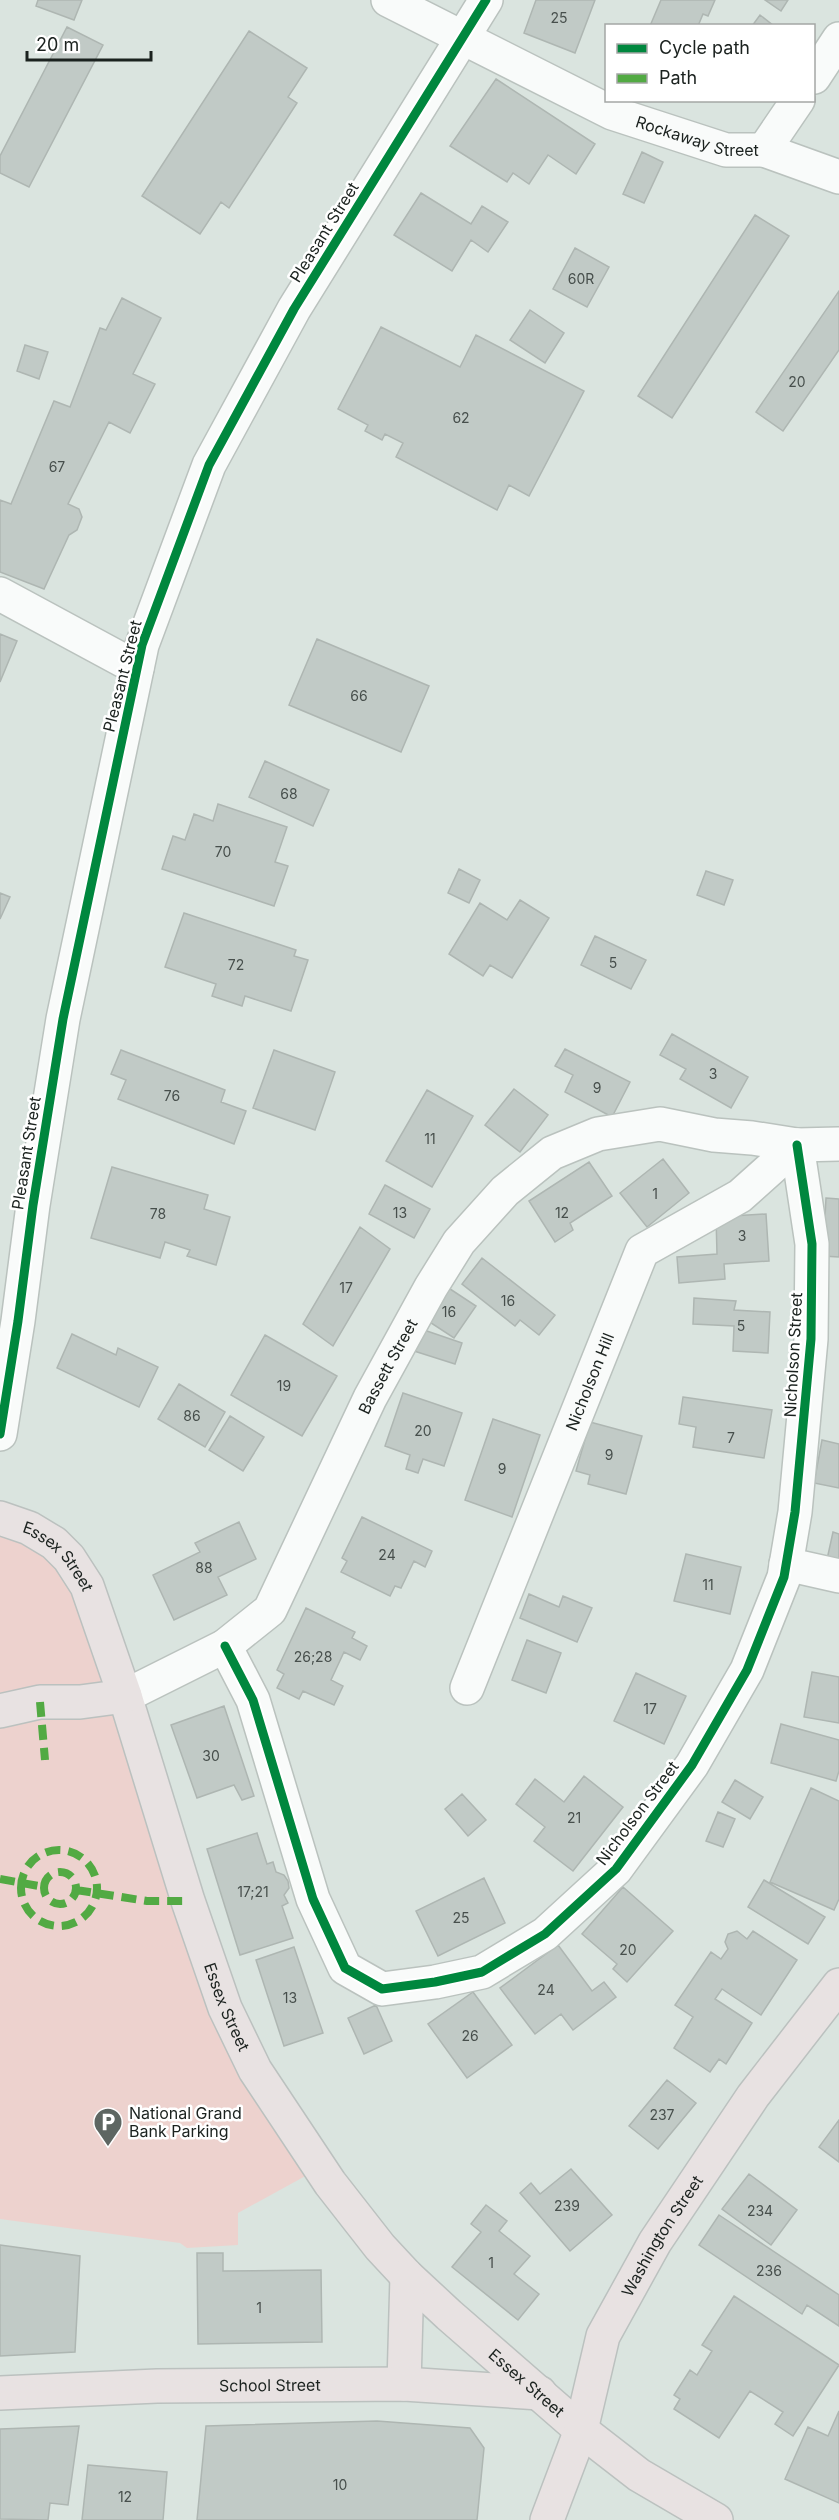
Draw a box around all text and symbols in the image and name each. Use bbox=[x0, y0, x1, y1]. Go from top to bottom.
house number: 25 bbox=[550, 9, 568, 26]
scale bar bbox=[27, 24, 152, 62]
legend bbox=[605, 24, 815, 102]
text: 20 m bbox=[36, 34, 79, 55]
text: Cycle path bbox=[659, 37, 750, 58]
text: Path bbox=[659, 67, 697, 88]
street label: Rockaway Street bbox=[633, 111, 759, 160]
street label: Pleasant Street bbox=[285, 178, 363, 286]
house number: 60R bbox=[568, 270, 594, 287]
house number: 20 bbox=[788, 373, 806, 390]
house number: 62 bbox=[452, 409, 470, 426]
house number: 67 bbox=[49, 458, 65, 475]
street label: Pleasant Street bbox=[98, 618, 146, 734]
house number: 66 bbox=[350, 687, 368, 704]
house number: 68 bbox=[280, 785, 298, 802]
house number: 70 bbox=[215, 843, 231, 860]
house number: 5 bbox=[609, 954, 617, 971]
house number: 72 bbox=[228, 956, 244, 973]
house number: 3 bbox=[709, 1065, 717, 1082]
house number: 9 bbox=[593, 1079, 601, 1096]
house number: 76 bbox=[164, 1087, 180, 1104]
street label: Pleasant Street bbox=[7, 1095, 45, 1211]
house number: 11 bbox=[424, 1130, 436, 1147]
house number: 1 bbox=[652, 1185, 658, 1202]
house number: 13 bbox=[393, 1204, 407, 1221]
house number: 12 bbox=[555, 1204, 569, 1221]
house number: 78 bbox=[150, 1205, 166, 1222]
house number: 3 bbox=[738, 1227, 746, 1244]
house number: 17 bbox=[339, 1279, 353, 1296]
house number: 16 bbox=[501, 1292, 515, 1309]
street label: Nicholson Street bbox=[780, 1292, 806, 1418]
house number: 16 bbox=[442, 1303, 456, 1320]
street label: Bassett Street bbox=[354, 1315, 422, 1417]
house number: 5 bbox=[737, 1317, 745, 1334]
street label: Nicholson Hill bbox=[561, 1330, 618, 1433]
house number: 19 bbox=[277, 1377, 291, 1394]
house number: 86 bbox=[183, 1407, 201, 1424]
house number: 20 bbox=[414, 1422, 432, 1439]
house number: 7 bbox=[727, 1429, 735, 1446]
house number: 9 bbox=[605, 1446, 613, 1463]
house number: 9 bbox=[498, 1460, 506, 1477]
street label: Essex Street bbox=[20, 1517, 98, 1594]
house number: 24 bbox=[378, 1546, 396, 1563]
house number: 88 bbox=[195, 1559, 213, 1576]
house number: 11 bbox=[702, 1576, 714, 1593]
house number: 26;28 bbox=[294, 1648, 332, 1665]
house number: 17 bbox=[643, 1700, 657, 1717]
house number: 30 bbox=[202, 1747, 220, 1764]
street label: Nicholson Street bbox=[591, 1757, 683, 1869]
house number: 21 bbox=[567, 1809, 581, 1826]
house number: 17;21 bbox=[237, 1883, 269, 1900]
house number: 25 bbox=[452, 1909, 470, 1926]
house number: 20 bbox=[619, 1941, 637, 1958]
street label: Essex Street bbox=[200, 1960, 254, 2054]
house number: 24 bbox=[537, 1981, 555, 1998]
house number: 13 bbox=[283, 1989, 297, 2006]
house number: 26 bbox=[461, 2027, 479, 2044]
place label: National Grand Bank Parking bbox=[129, 2103, 242, 2141]
parking icon: National Grand Bank Parking bbox=[92, 2106, 124, 2148]
house number: 237 bbox=[649, 2106, 675, 2123]
street label: Washington Street bbox=[617, 2171, 707, 2300]
house number: 239 bbox=[554, 2197, 580, 2214]
house number: 234 bbox=[747, 2202, 773, 2219]
house number: 1 bbox=[488, 2254, 494, 2271]
house number: 236 bbox=[756, 2262, 782, 2279]
house number: 1 bbox=[256, 2299, 262, 2316]
street label: Essex Street bbox=[485, 2344, 569, 2421]
street label: School Street bbox=[219, 2375, 321, 2395]
house number: 10 bbox=[333, 2476, 347, 2493]
house number: 12 bbox=[118, 2488, 132, 2505]

